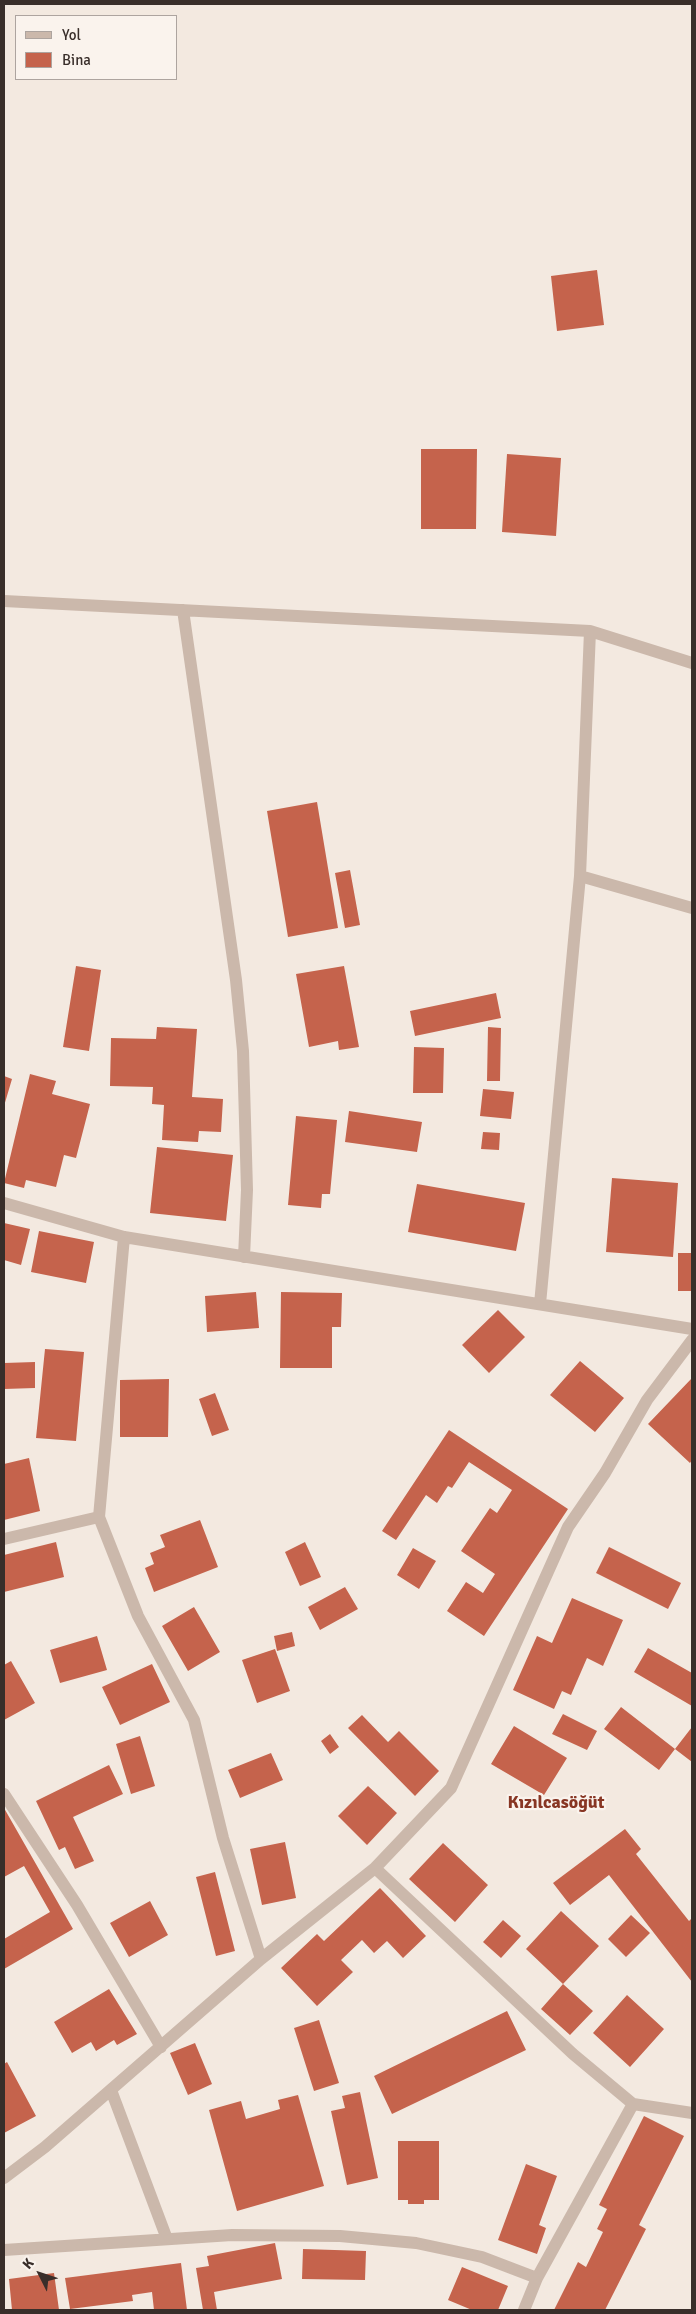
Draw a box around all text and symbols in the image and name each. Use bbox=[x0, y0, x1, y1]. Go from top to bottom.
legend bbox=[15, 15, 178, 80]
text: Yol bbox=[62, 26, 81, 44]
text: Bina bbox=[62, 51, 91, 69]
district label: Kızılcasöğüt bbox=[508, 1792, 604, 1814]
north arrow bbox=[15, 2249, 65, 2299]
text: K bbox=[19, 2255, 38, 2273]

